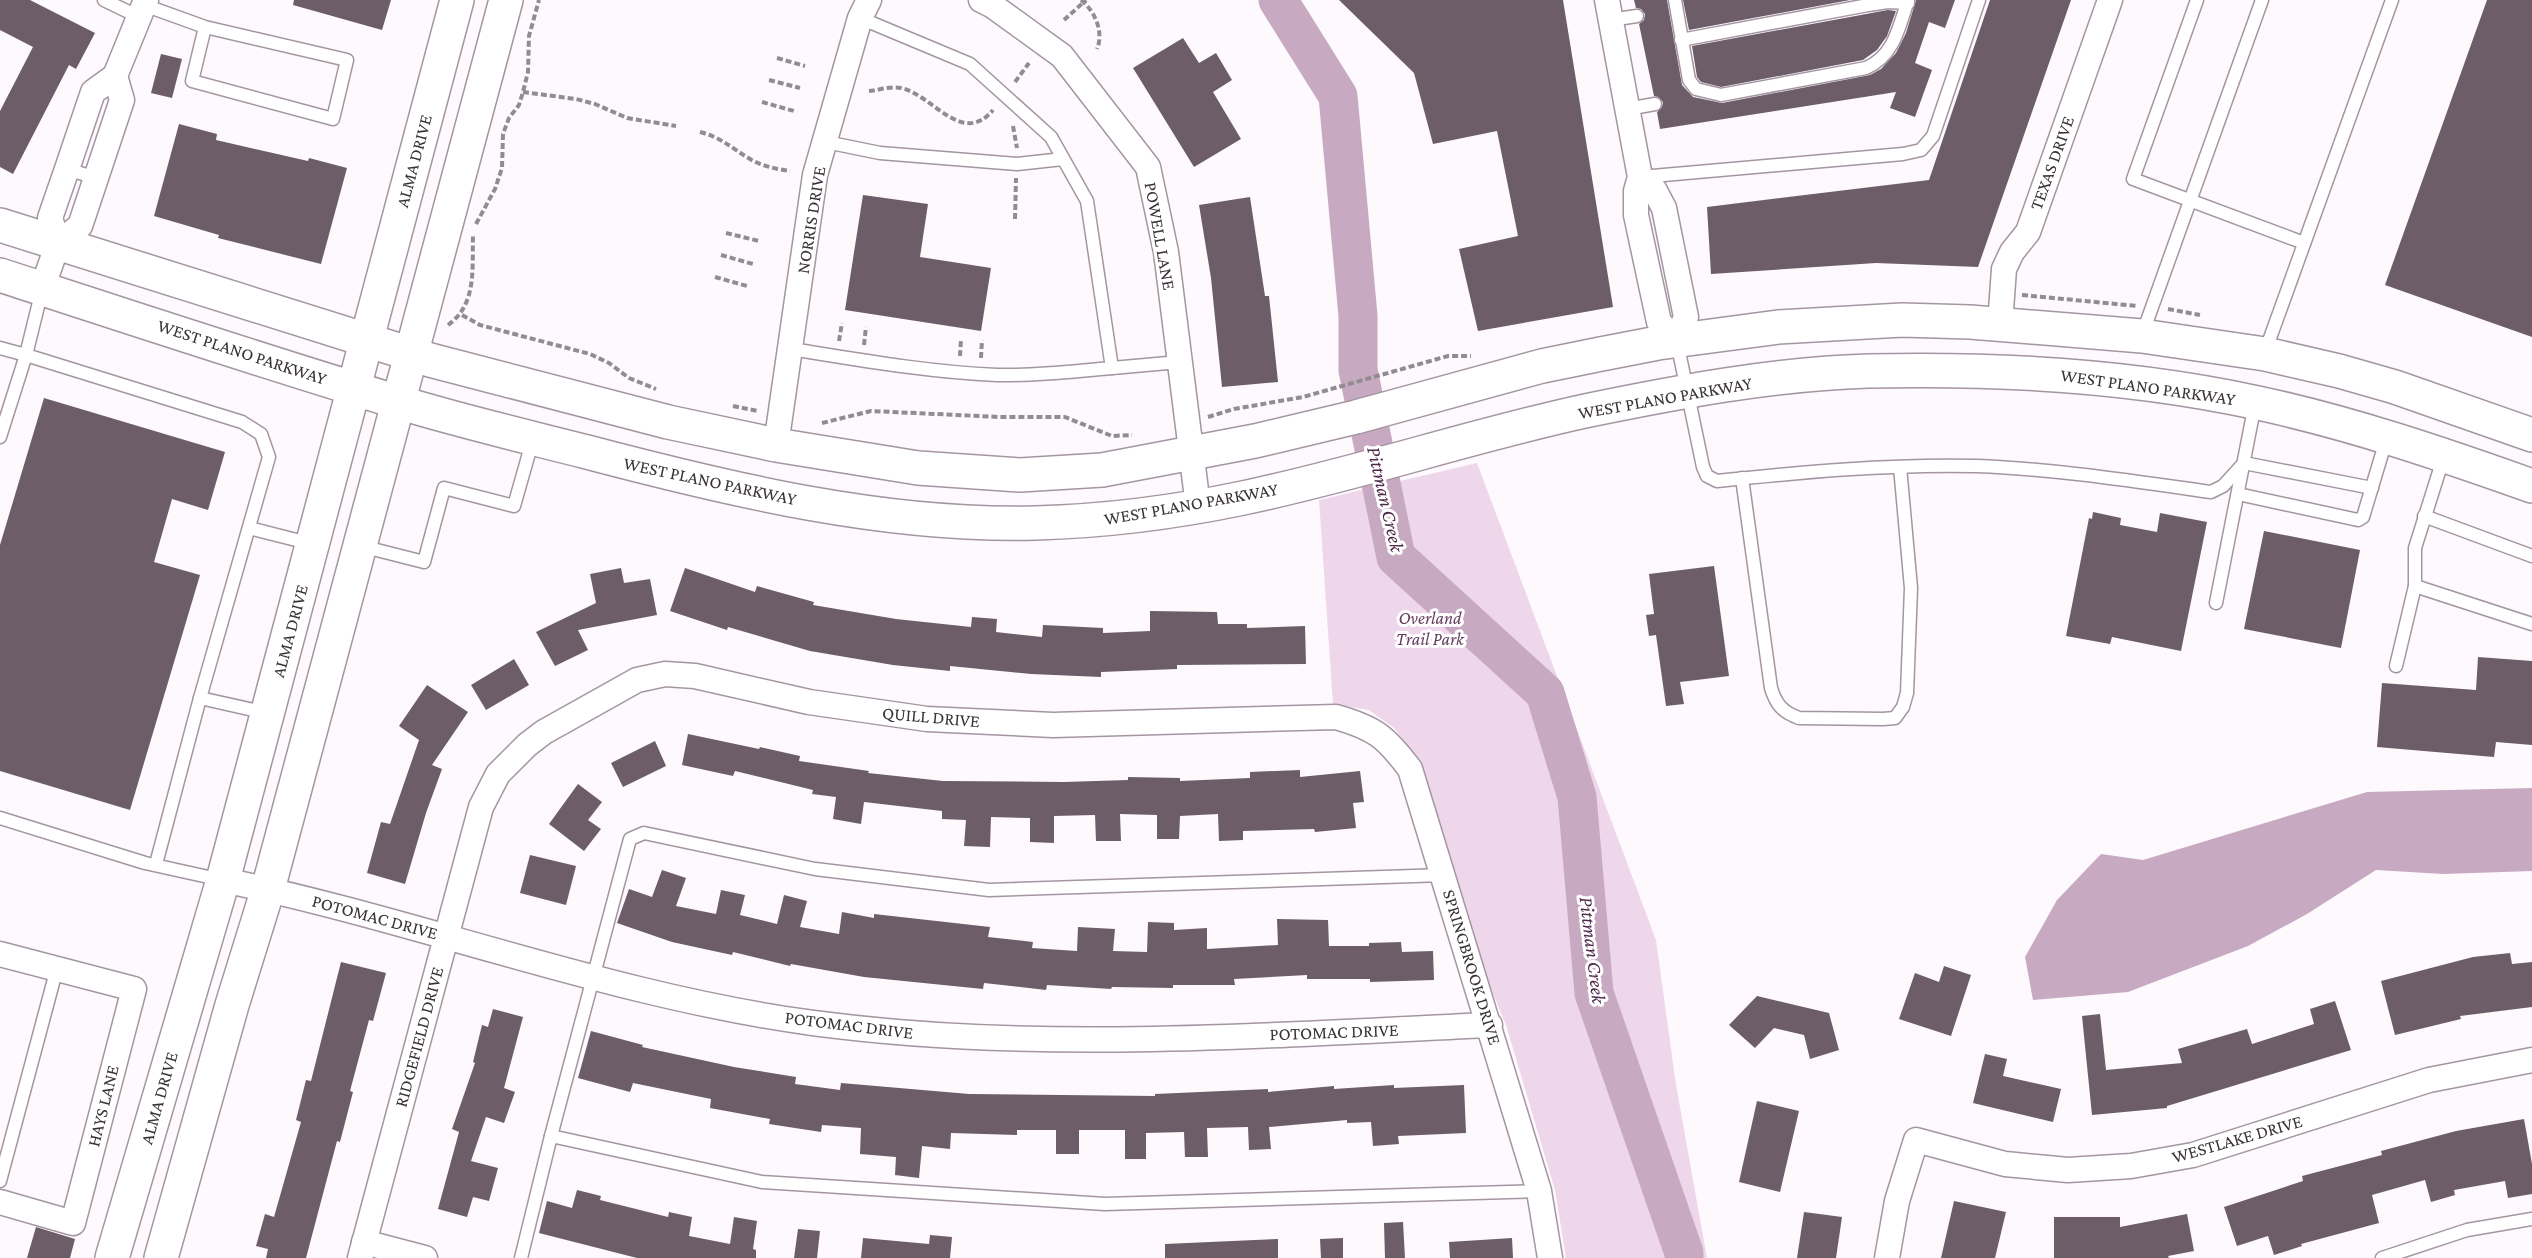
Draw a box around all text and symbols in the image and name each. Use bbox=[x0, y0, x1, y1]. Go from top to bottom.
street label: ALMA DRIVE bbox=[392, 112, 436, 210]
street label: TEXAS DRIVE bbox=[2026, 113, 2078, 213]
street label: NORRIS DRIVE bbox=[793, 165, 829, 275]
street label: POWELL LANE bbox=[1141, 180, 1179, 292]
street label: WEST PLANO PARKWAY bbox=[155, 315, 329, 389]
street label: WEST PLANO PARKWAY bbox=[2059, 365, 2237, 409]
street label: WEST PLANO PARKWAY bbox=[1576, 373, 1754, 423]
water label: Pittman Creek bbox=[1363, 444, 1409, 555]
street label: WEST PLANO PARKWAY bbox=[622, 453, 799, 509]
street label: WEST PLANO PARKWAY bbox=[1102, 479, 1280, 529]
street label: ALMA DRIVE bbox=[268, 582, 312, 680]
park label: Overland Trail Park bbox=[1396, 608, 1465, 649]
street label: QUILL DRIVE bbox=[881, 703, 981, 731]
street label: SPRINGBROOK DRIVE bbox=[1439, 887, 1505, 1047]
street label: POTOMAC DRIVE bbox=[310, 891, 440, 943]
water label: Pittman Creek bbox=[1576, 895, 1611, 1006]
street label: RIDGEFIELD DRIVE bbox=[391, 964, 447, 1109]
street label: POTOMAC DRIVE bbox=[784, 1007, 915, 1043]
street label: POTOMAC DRIVE bbox=[1269, 1020, 1399, 1044]
street label: ALMA DRIVE bbox=[136, 1049, 182, 1147]
street label: HAYS LANE bbox=[83, 1063, 123, 1149]
street label: WESTLAKE DRIVE bbox=[2170, 1111, 2305, 1167]

